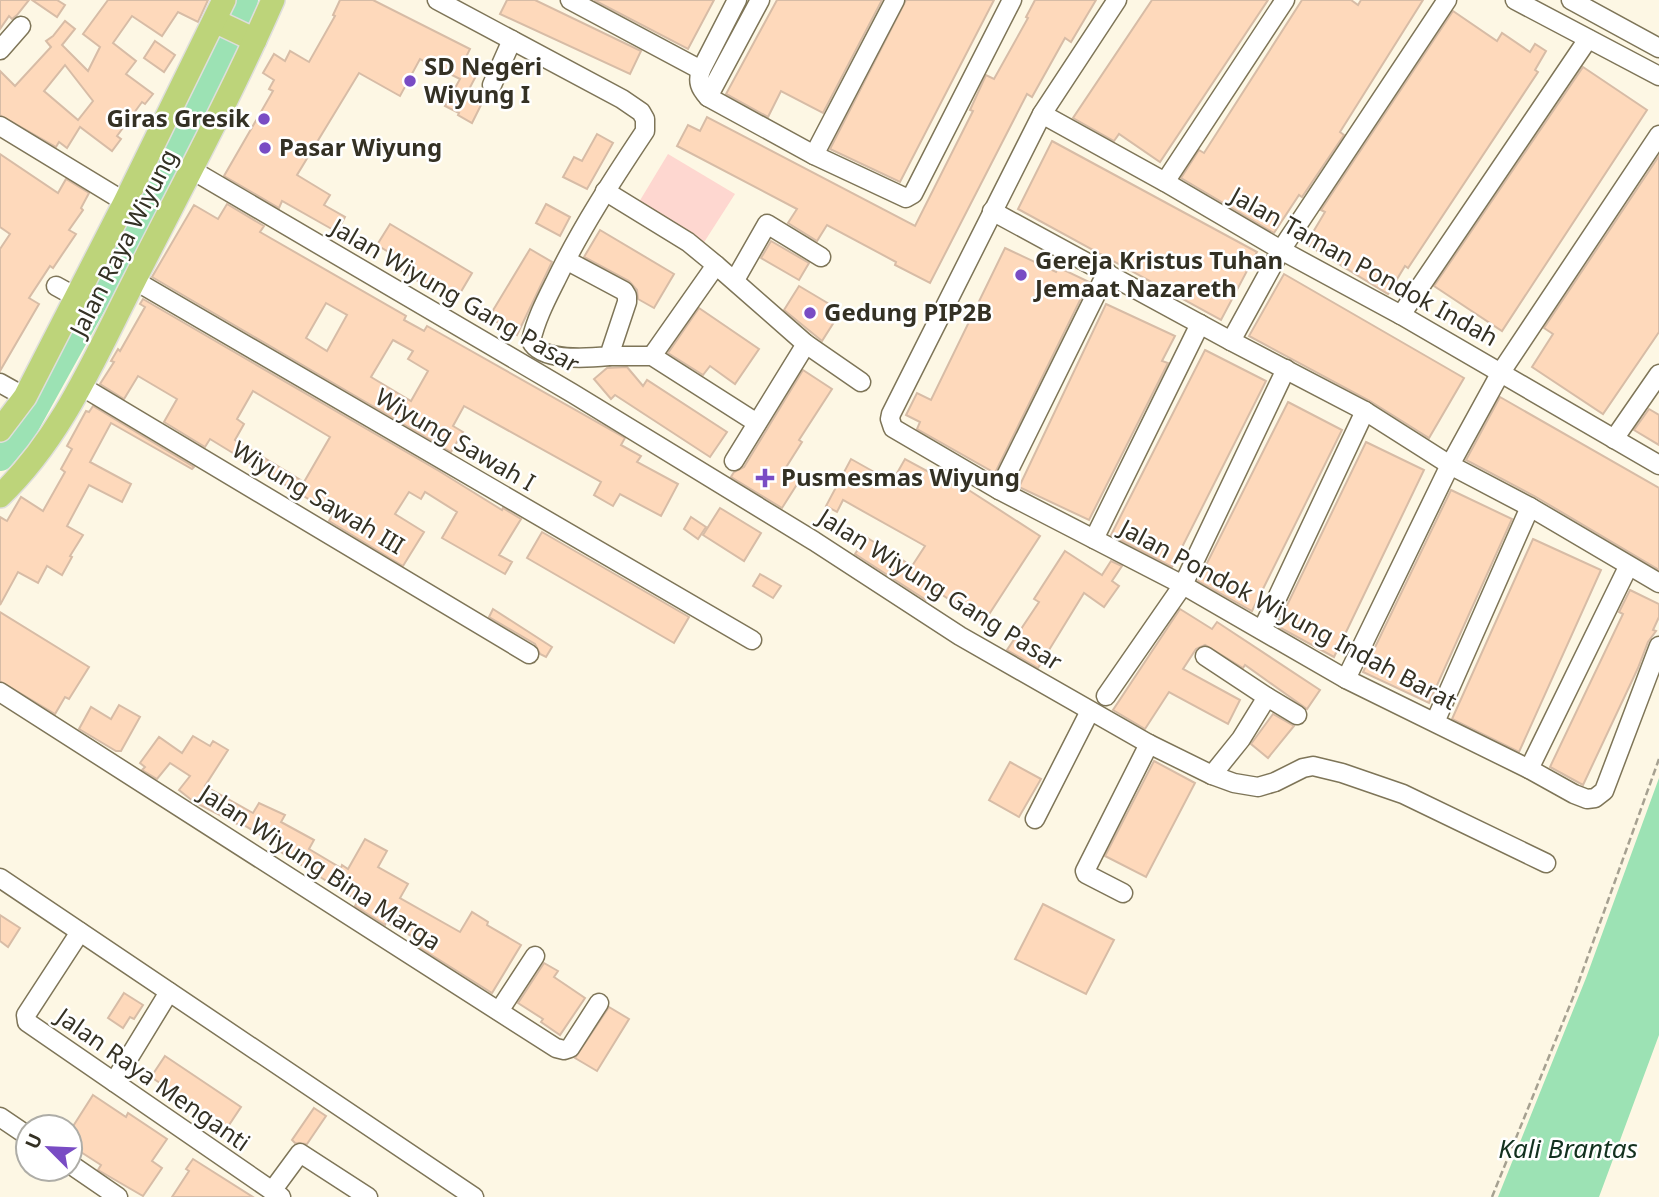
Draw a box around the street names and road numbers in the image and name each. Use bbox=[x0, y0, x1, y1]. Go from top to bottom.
street label: Jalan Raya Wiyung bbox=[60, 143, 184, 343]
street label: Jalan Taman Pondok Indah bbox=[1223, 177, 1504, 353]
street label: Jalan Wiyung Gang Pasar bbox=[324, 209, 586, 379]
street label: Wiyung Sawah I bbox=[370, 380, 542, 498]
street label: Wiyung Sawah III bbox=[226, 432, 411, 561]
street label: Jalan Wiyung Gang Pasar bbox=[811, 499, 1069, 677]
street label: Jalan Pondok Wiyung Indah Barat bbox=[1113, 510, 1463, 717]
street label: Jalan Wiyung Bina Marga bbox=[192, 775, 448, 957]
street label: Jalan Raya Menganti bbox=[49, 998, 257, 1158]

